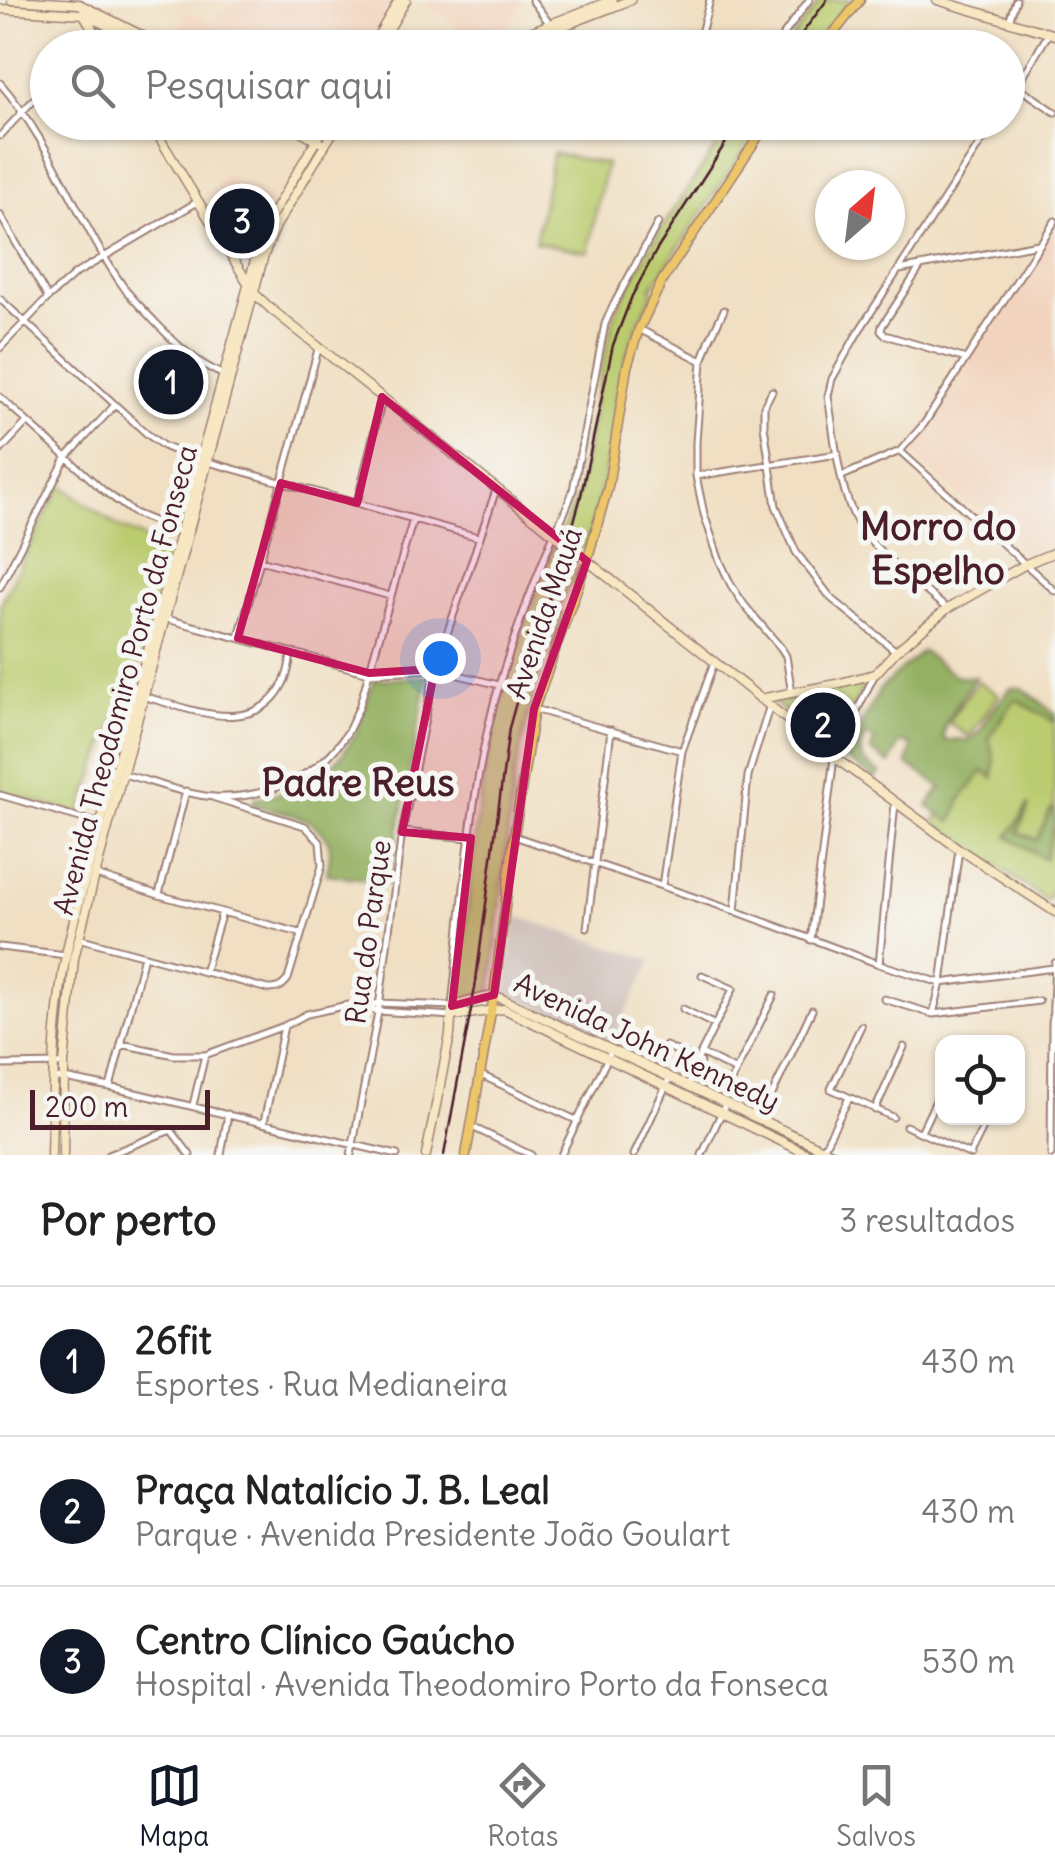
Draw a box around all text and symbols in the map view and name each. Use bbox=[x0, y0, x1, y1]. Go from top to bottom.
search box bbox=[30, 30, 1025, 140]
icon: search bbox=[65, 58, 120, 113]
text: Pesquisar aqui bbox=[145, 62, 393, 109]
north arrow bbox=[815, 170, 905, 260]
pin: 3 bbox=[210, 184, 274, 258]
pin: 1 bbox=[138, 344, 204, 420]
street label: Avenida Theodomiro Porto da Fonseca bbox=[45, 441, 205, 919]
district label: Morro do Espelho bbox=[860, 503, 1016, 594]
street label: Avenida Mauá bbox=[498, 523, 590, 703]
your location bbox=[415, 633, 466, 684]
pin: 2 bbox=[790, 688, 856, 762]
district label: Padre Reus bbox=[261, 759, 455, 806]
street label: Rua do Parque bbox=[337, 838, 399, 1026]
street label: Avenida John Kennedy bbox=[509, 965, 785, 1119]
map controls bbox=[935, 1035, 1025, 1125]
button: locate bbox=[935, 1035, 1025, 1125]
scale bar bbox=[30, 1085, 210, 1130]
text: 200 m bbox=[45, 1089, 128, 1125]
text: Por perto bbox=[40, 1194, 217, 1246]
text: 3 resultados bbox=[839, 1200, 1015, 1241]
text: 26fit bbox=[135, 1317, 212, 1364]
text: 1 bbox=[66, 1341, 79, 1382]
text: 430 m bbox=[922, 1341, 1015, 1382]
text: Esportes · Rua Medianeira bbox=[135, 1364, 508, 1405]
text: Praça Natalício J. B. Leal bbox=[135, 1467, 550, 1514]
text: 2 bbox=[64, 1491, 81, 1532]
text: 430 m bbox=[922, 1491, 1015, 1532]
text: Parque · Avenida Presidente João Goulart bbox=[135, 1514, 730, 1555]
text: Centro Clínico Gaúcho bbox=[135, 1617, 515, 1664]
text: 3 bbox=[63, 1641, 82, 1682]
text: 530 m bbox=[922, 1641, 1015, 1682]
text: Hospital · Avenida Theodomiro Porto da Fonseca bbox=[135, 1664, 829, 1705]
tab: Mapa bbox=[139, 1758, 209, 1854]
tab: Rotas bbox=[487, 1758, 558, 1854]
tab: Salvos bbox=[836, 1758, 916, 1854]

